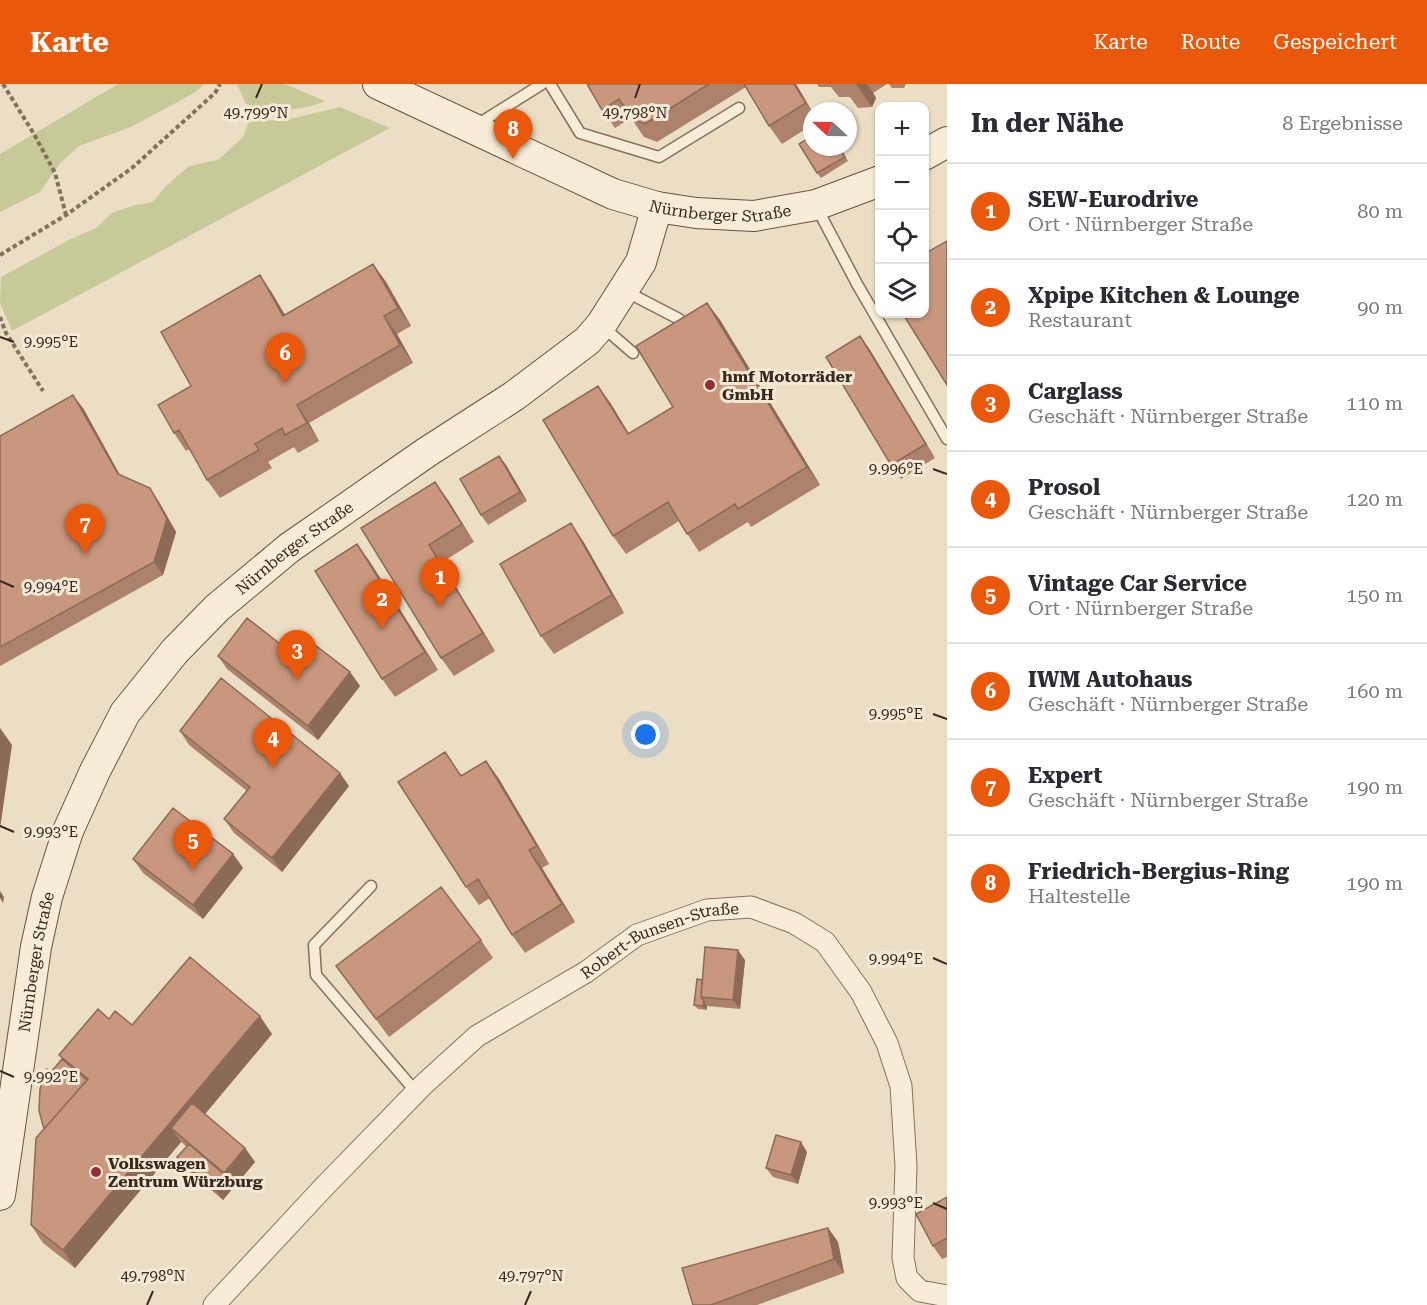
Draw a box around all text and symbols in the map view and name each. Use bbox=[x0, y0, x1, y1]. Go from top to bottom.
text: Karte bbox=[30, 26, 109, 59]
text: Karte bbox=[1093, 30, 1148, 54]
text: Route bbox=[1181, 30, 1240, 54]
text: Gespeichert bbox=[1273, 30, 1397, 54]
north arrow bbox=[803, 102, 857, 156]
map controls bbox=[875, 102, 929, 318]
button: + bbox=[875, 102, 929, 156]
text: 49.799°N bbox=[223, 104, 289, 122]
text: 49.798°N bbox=[602, 104, 668, 122]
text: In der Nähe bbox=[971, 108, 1124, 138]
pin: 8 bbox=[494, 110, 532, 159]
text: 8 Ergebnisse bbox=[1282, 111, 1403, 135]
button: − bbox=[875, 156, 929, 210]
text: SEW-Eurodrive bbox=[1028, 187, 1198, 212]
street label: Nürnberger Straße bbox=[647, 196, 793, 226]
text: 1 bbox=[985, 199, 996, 223]
text: 80 m bbox=[1357, 199, 1403, 223]
button: locate bbox=[875, 210, 929, 264]
text: Ort · Nürnberger Straße bbox=[1028, 212, 1253, 236]
button: layers bbox=[875, 264, 929, 318]
text: Xpipe Kitchen & Lounge bbox=[1028, 283, 1300, 308]
text: 2 bbox=[985, 295, 996, 319]
text: 90 m bbox=[1357, 295, 1403, 319]
text: Restaurant bbox=[1028, 308, 1132, 332]
text: 9.995°E bbox=[24, 333, 78, 351]
pin: 6 bbox=[266, 334, 304, 383]
place label: hmf Motorräder GmbH bbox=[722, 367, 852, 404]
marker: hmf Motorräder GmbH bbox=[703, 378, 717, 392]
text: Carglass bbox=[1028, 379, 1123, 404]
text: 3 bbox=[985, 391, 996, 415]
text: 110 m bbox=[1346, 391, 1403, 415]
text: Geschäft · Nürnberger Straße bbox=[1028, 404, 1308, 428]
text: 9.996°E bbox=[869, 460, 923, 478]
text: Prosol bbox=[1028, 475, 1100, 500]
text: 4 bbox=[985, 487, 996, 511]
text: 120 m bbox=[1346, 487, 1403, 511]
street label: Nürnberger Straße bbox=[231, 497, 357, 598]
text: Geschäft · Nürnberger Straße bbox=[1028, 500, 1308, 524]
pin: 7 bbox=[66, 504, 104, 554]
pin: 1 bbox=[420, 558, 460, 607]
text: Vintage Car Service bbox=[1028, 571, 1247, 596]
text: 9.994°E bbox=[24, 578, 78, 596]
pin: 2 bbox=[362, 580, 401, 629]
text: 5 bbox=[985, 583, 996, 607]
text: 150 m bbox=[1346, 583, 1403, 607]
text: Ort · Nürnberger Straße bbox=[1028, 596, 1253, 620]
pin: 3 bbox=[278, 630, 316, 680]
text: IWM Autohaus bbox=[1028, 667, 1192, 692]
text: 6 bbox=[985, 679, 996, 703]
text: 160 m bbox=[1346, 679, 1403, 703]
text: Geschäft · Nürnberger Straße bbox=[1028, 692, 1308, 716]
text: 9.995°E bbox=[869, 705, 923, 723]
pin: 4 bbox=[254, 718, 292, 768]
your location bbox=[631, 720, 660, 749]
text: Expert bbox=[1028, 763, 1102, 788]
text: 7 bbox=[985, 775, 996, 799]
text: 190 m bbox=[1346, 775, 1403, 799]
text: Geschäft · Nürnberger Straße bbox=[1028, 788, 1308, 812]
pin: 5 bbox=[174, 820, 212, 870]
text: 9.993°E bbox=[24, 823, 78, 841]
text: Friedrich-Bergius-Ring bbox=[1028, 859, 1289, 884]
text: 8 bbox=[985, 871, 996, 895]
text: 190 m bbox=[1346, 871, 1403, 895]
text: Haltestelle bbox=[1028, 884, 1131, 908]
street label: Nürnberger Straße bbox=[14, 889, 58, 1033]
street label: Robert-Bunsen-Straße bbox=[577, 898, 740, 983]
text: 9.994°E bbox=[869, 950, 923, 968]
text: 9.992°E bbox=[24, 1068, 78, 1086]
place label: Volkswagen Zentrum Würzburg bbox=[108, 1154, 263, 1191]
marker: Volkswagen Zentrum Würzburg bbox=[89, 1165, 103, 1179]
text: 9.993°E bbox=[869, 1194, 923, 1212]
text: 49.798°N bbox=[120, 1267, 186, 1285]
text: 49.797°N bbox=[498, 1267, 564, 1285]

